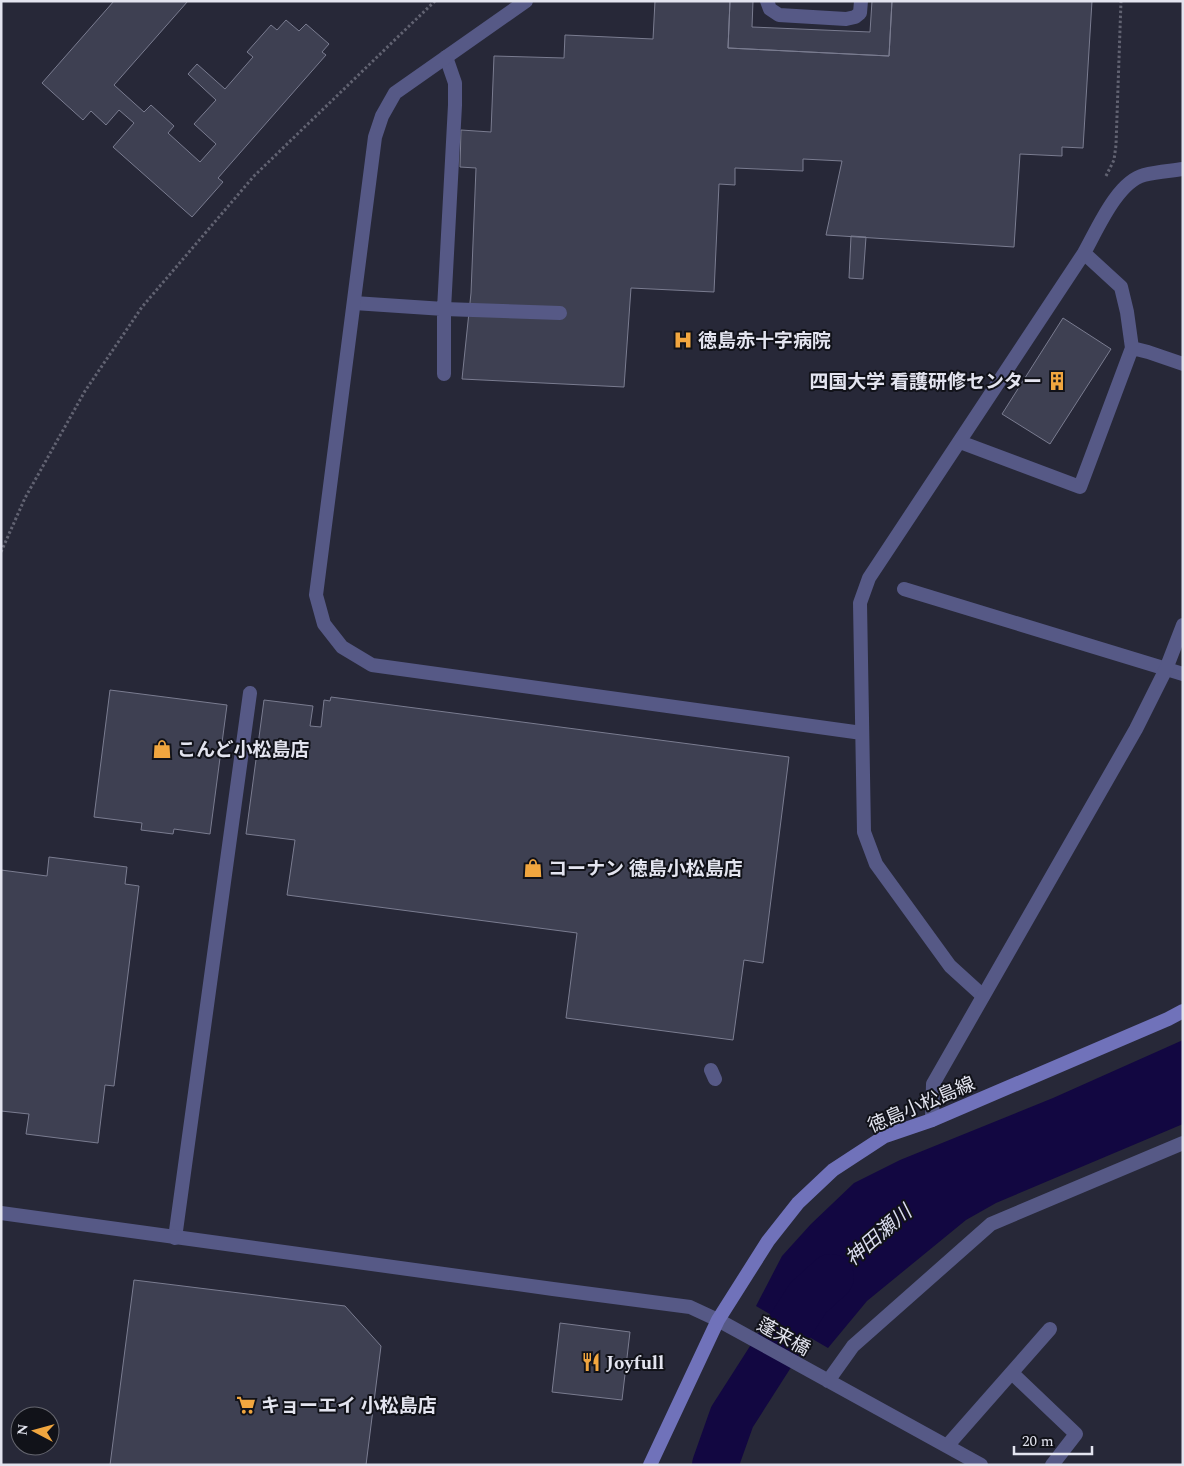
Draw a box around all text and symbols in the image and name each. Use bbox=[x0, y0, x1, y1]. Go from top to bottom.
place label: 徳島赤十字病院 bbox=[698, 327, 831, 356]
hospital icon: 徳島赤十字病院 bbox=[672, 329, 694, 351]
place label: 四国大学 看護研修センター bbox=[809, 368, 1042, 397]
building icon: 四国大学 看護研修センター bbox=[1046, 370, 1068, 392]
place label: こんど小松島店 bbox=[177, 736, 309, 765]
shop icon: こんど小松島店 bbox=[151, 738, 173, 760]
place label: コーナン 徳島小松島店 bbox=[548, 855, 743, 884]
shop icon: コーナン 徳島小松島店 bbox=[522, 857, 544, 879]
street label: 徳島小松島線 bbox=[863, 1070, 980, 1141]
water label: 神田瀬川 bbox=[839, 1197, 920, 1273]
street label: 蓬来橋 bbox=[751, 1311, 815, 1364]
place label: Joyfull bbox=[606, 1349, 664, 1378]
restaurant icon: Joyfull bbox=[580, 1351, 602, 1373]
place label: キョーエイ 小松島店 bbox=[261, 1392, 437, 1421]
supermarket icon: キョーエイ 小松島店 bbox=[235, 1394, 257, 1416]
north arrow bbox=[10, 1406, 60, 1456]
text: N bbox=[12, 1423, 34, 1436]
scale bar bbox=[1014, 1424, 1092, 1456]
text: 20 m bbox=[1022, 1430, 1054, 1453]

